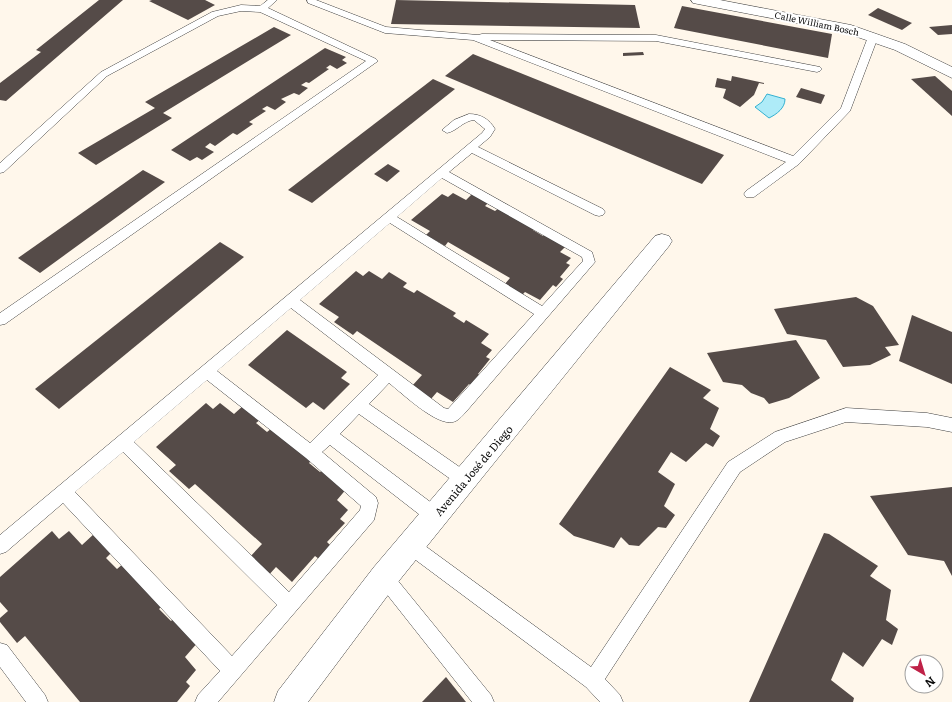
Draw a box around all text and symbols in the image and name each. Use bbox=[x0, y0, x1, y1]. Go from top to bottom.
street label: Calle William Bosch bbox=[773, 7, 861, 39]
street label: Avenida José de Diego bbox=[430, 421, 516, 519]
north arrow bbox=[904, 654, 944, 694]
text: N bbox=[922, 674, 939, 692]

